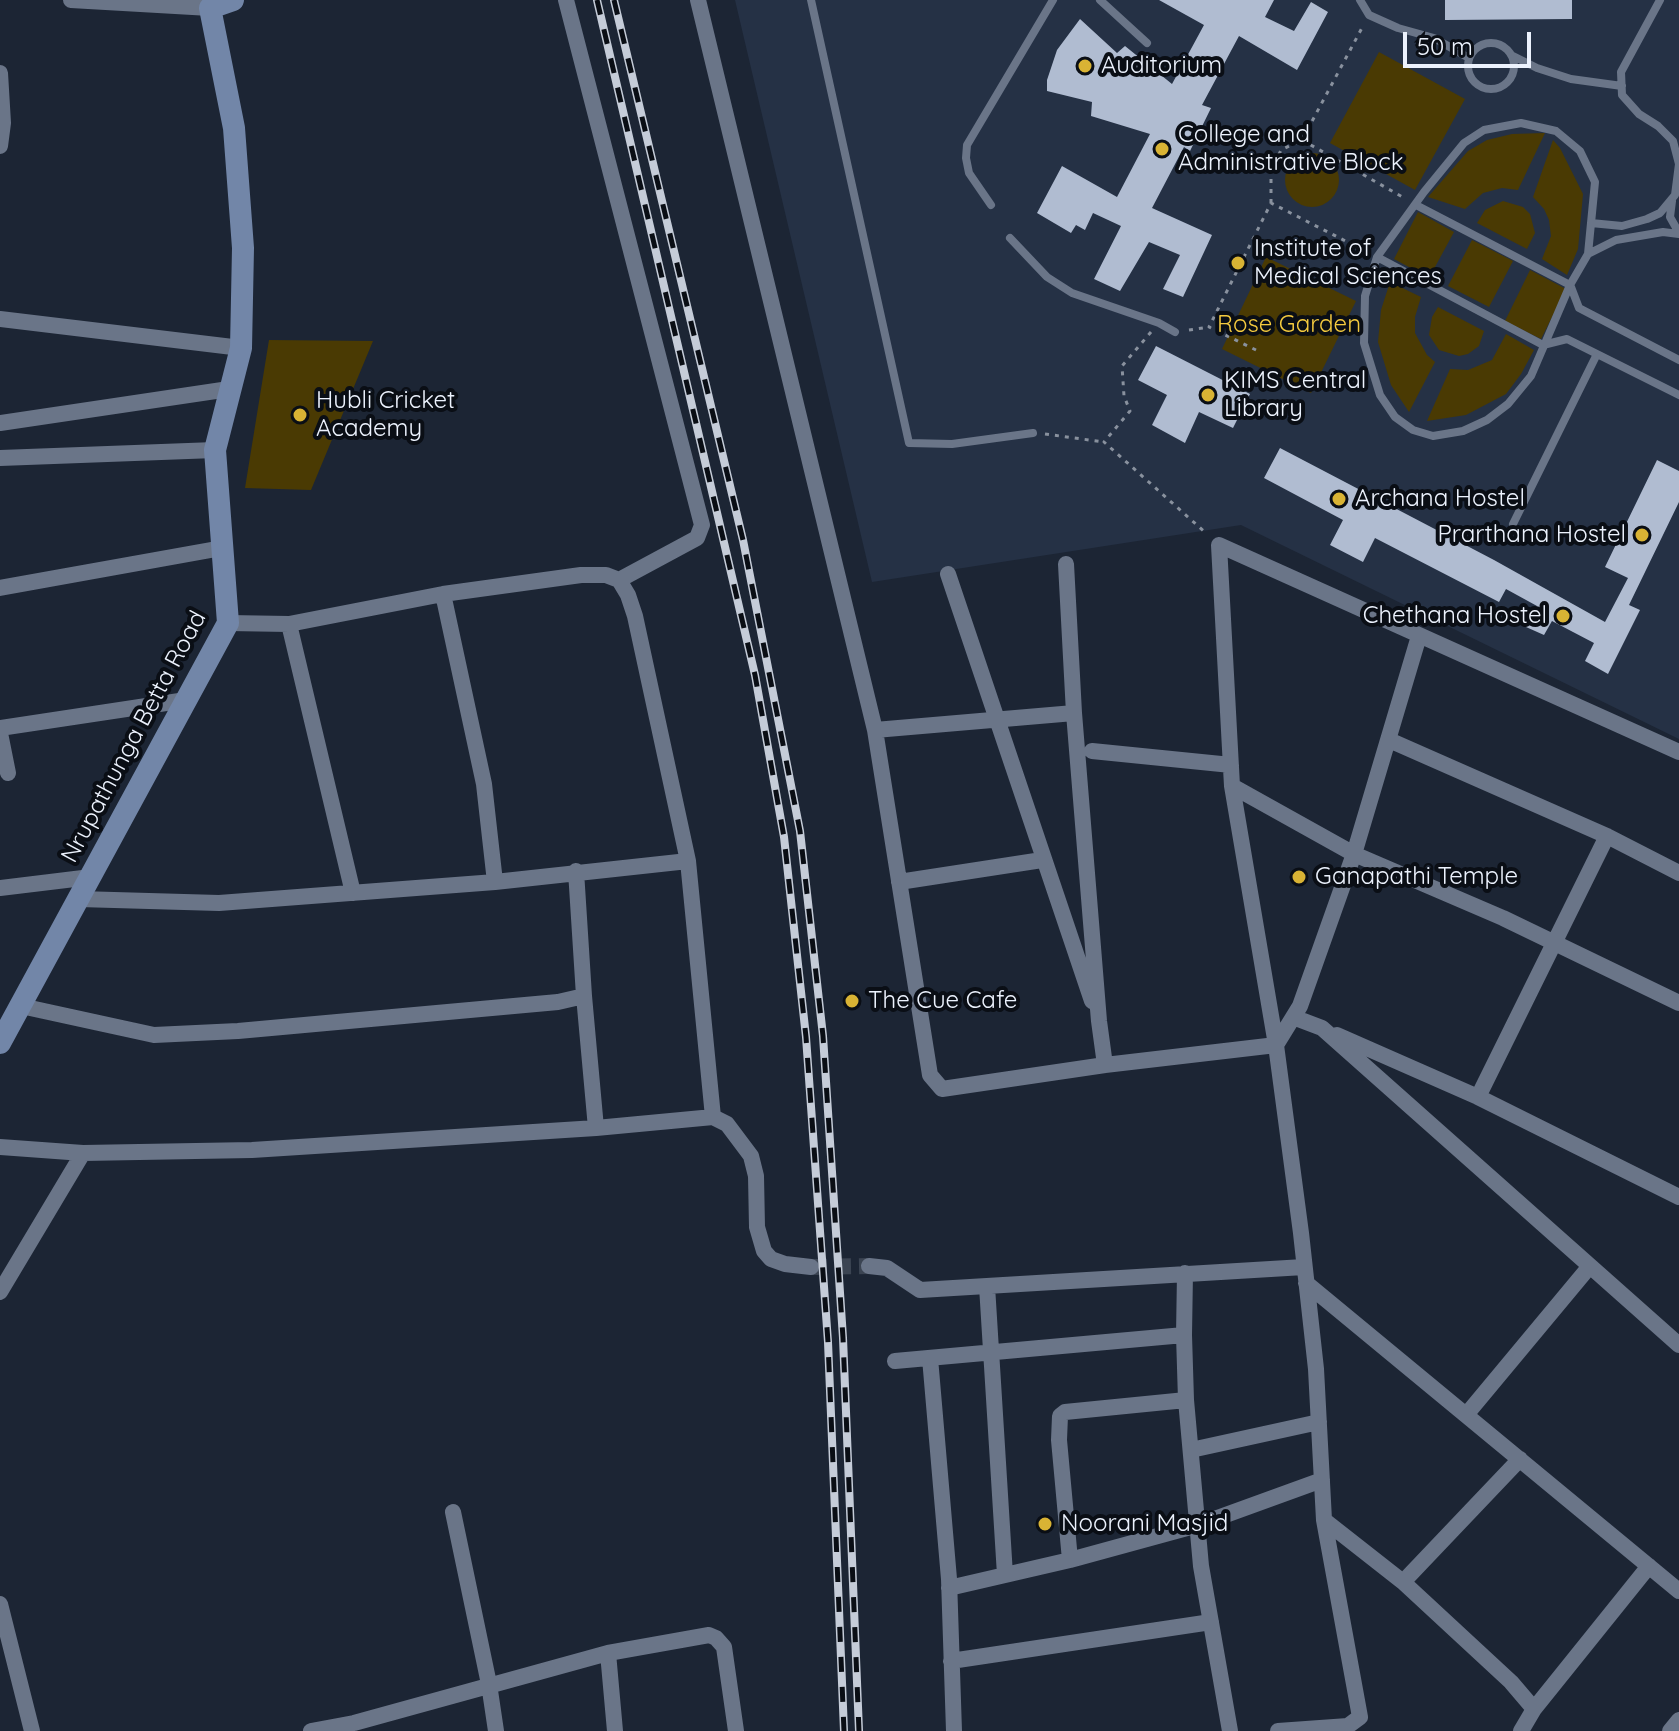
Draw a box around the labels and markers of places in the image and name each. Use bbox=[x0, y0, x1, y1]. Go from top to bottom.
place label: Auditorium bbox=[1101, 52, 1222, 80]
marker: Auditorium bbox=[1076, 57, 1094, 75]
place label: College and Administrative Block bbox=[1178, 121, 1404, 177]
marker: College and Administrative Block bbox=[1153, 140, 1171, 158]
place label: Institute of Medical Sciences bbox=[1254, 235, 1442, 291]
marker: Institute of Medical Sciences bbox=[1229, 254, 1247, 272]
place label: KIMS Central Library bbox=[1224, 367, 1366, 423]
marker: KIMS Central Library bbox=[1199, 386, 1217, 404]
place label: Hubli Cricket Academy bbox=[316, 387, 455, 443]
marker: Hubli Cricket Academy bbox=[291, 406, 309, 424]
place label: Archana Hostel bbox=[1355, 485, 1525, 513]
marker: Archana Hostel bbox=[1330, 490, 1348, 508]
place label: Prarthana Hostel bbox=[1438, 521, 1626, 549]
marker: Prarthana Hostel bbox=[1633, 526, 1651, 544]
place label: Chethana Hostel bbox=[1363, 602, 1547, 630]
marker: Chethana Hostel bbox=[1554, 607, 1572, 625]
place label: Ganapathi Temple bbox=[1315, 863, 1518, 891]
marker: Ganapathi Temple bbox=[1290, 868, 1308, 886]
place label: The Cue Cafe bbox=[868, 987, 1017, 1015]
marker: The Cue Cafe bbox=[843, 992, 861, 1010]
place label: Noorani Masjid bbox=[1061, 1510, 1228, 1538]
marker: Noorani Masjid bbox=[1036, 1515, 1054, 1533]

